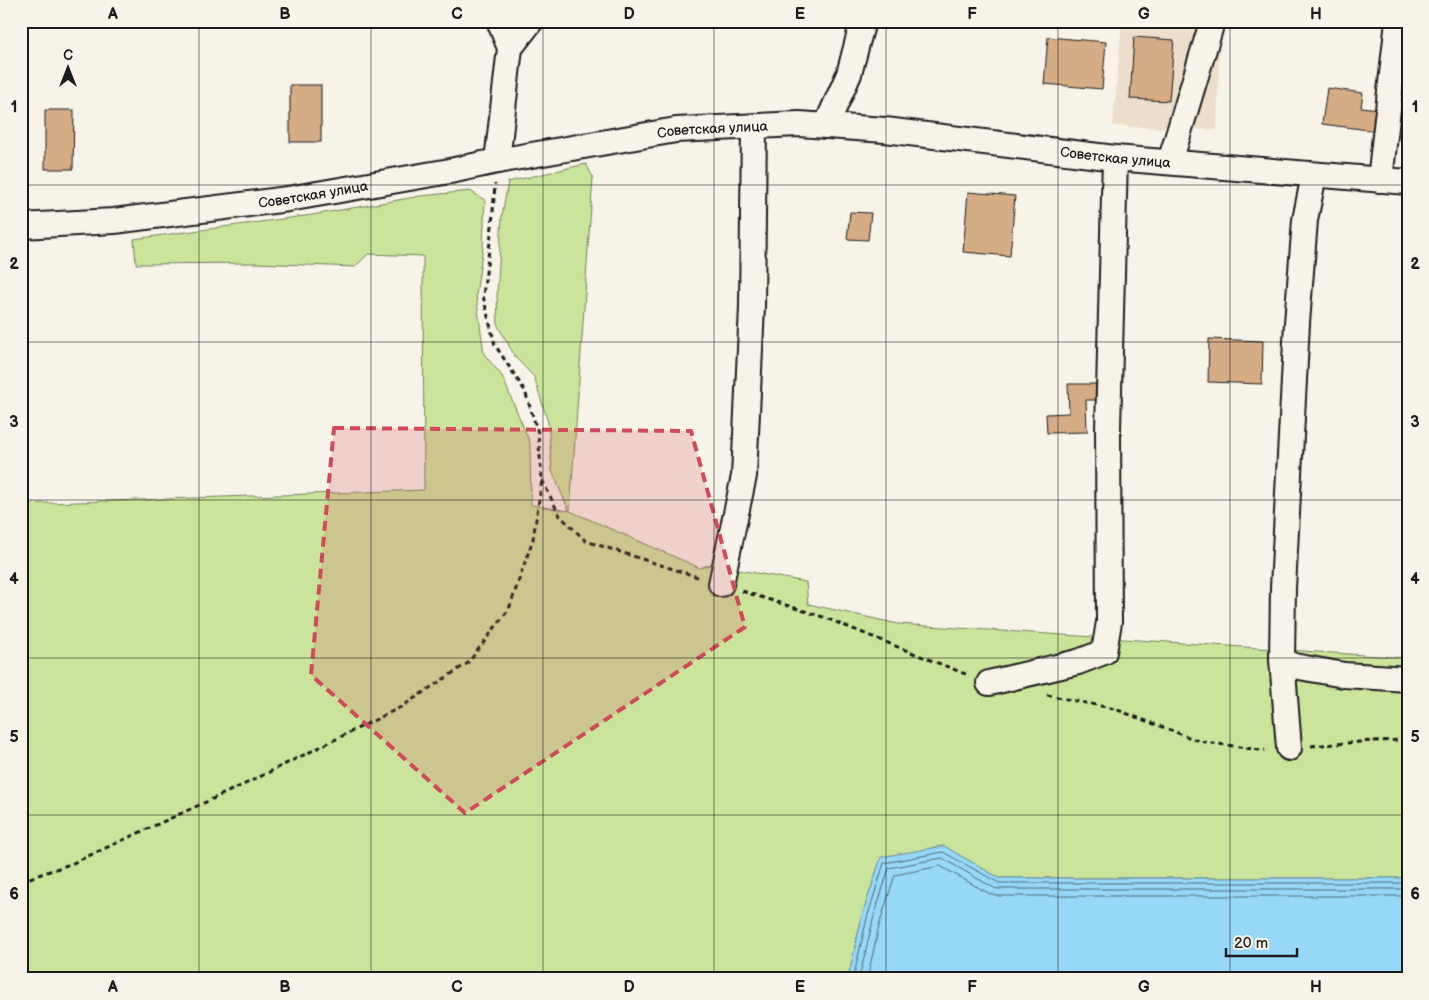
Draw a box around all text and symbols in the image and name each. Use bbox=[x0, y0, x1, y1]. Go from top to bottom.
text: A bbox=[107, 5, 118, 24]
text: B bbox=[279, 5, 291, 24]
text: C bbox=[451, 5, 463, 24]
text: D bbox=[623, 5, 635, 24]
text: E bbox=[795, 5, 805, 24]
text: F bbox=[967, 5, 977, 24]
text: G bbox=[1138, 5, 1150, 24]
text: H bbox=[1310, 5, 1322, 24]
north arrow bbox=[42, 42, 92, 92]
text: С bbox=[63, 47, 73, 64]
text: 1 bbox=[11, 98, 17, 117]
text: 1 bbox=[1412, 98, 1418, 117]
street label: Советская улица bbox=[656, 117, 769, 142]
street label: Советская улица bbox=[1059, 143, 1172, 171]
street label: Советская улица bbox=[257, 177, 370, 211]
text: 2 bbox=[9, 255, 19, 274]
text: 2 bbox=[1410, 255, 1420, 274]
text: 3 bbox=[9, 413, 19, 432]
text: 3 bbox=[1410, 413, 1420, 432]
text: 4 bbox=[9, 570, 19, 589]
text: 4 bbox=[1410, 570, 1420, 589]
text: 5 bbox=[9, 728, 19, 747]
text: 5 bbox=[1410, 728, 1420, 747]
text: 6 bbox=[9, 885, 19, 904]
text: 6 bbox=[1410, 885, 1420, 904]
scale bar bbox=[1226, 925, 1298, 957]
text: 20 m bbox=[1234, 934, 1268, 953]
text: A bbox=[107, 978, 118, 997]
text: B bbox=[279, 978, 291, 997]
text: C bbox=[451, 978, 463, 997]
text: D bbox=[623, 978, 635, 997]
text: E bbox=[795, 978, 805, 997]
text: F bbox=[967, 978, 977, 997]
text: G bbox=[1138, 978, 1150, 997]
text: H bbox=[1310, 978, 1322, 997]

